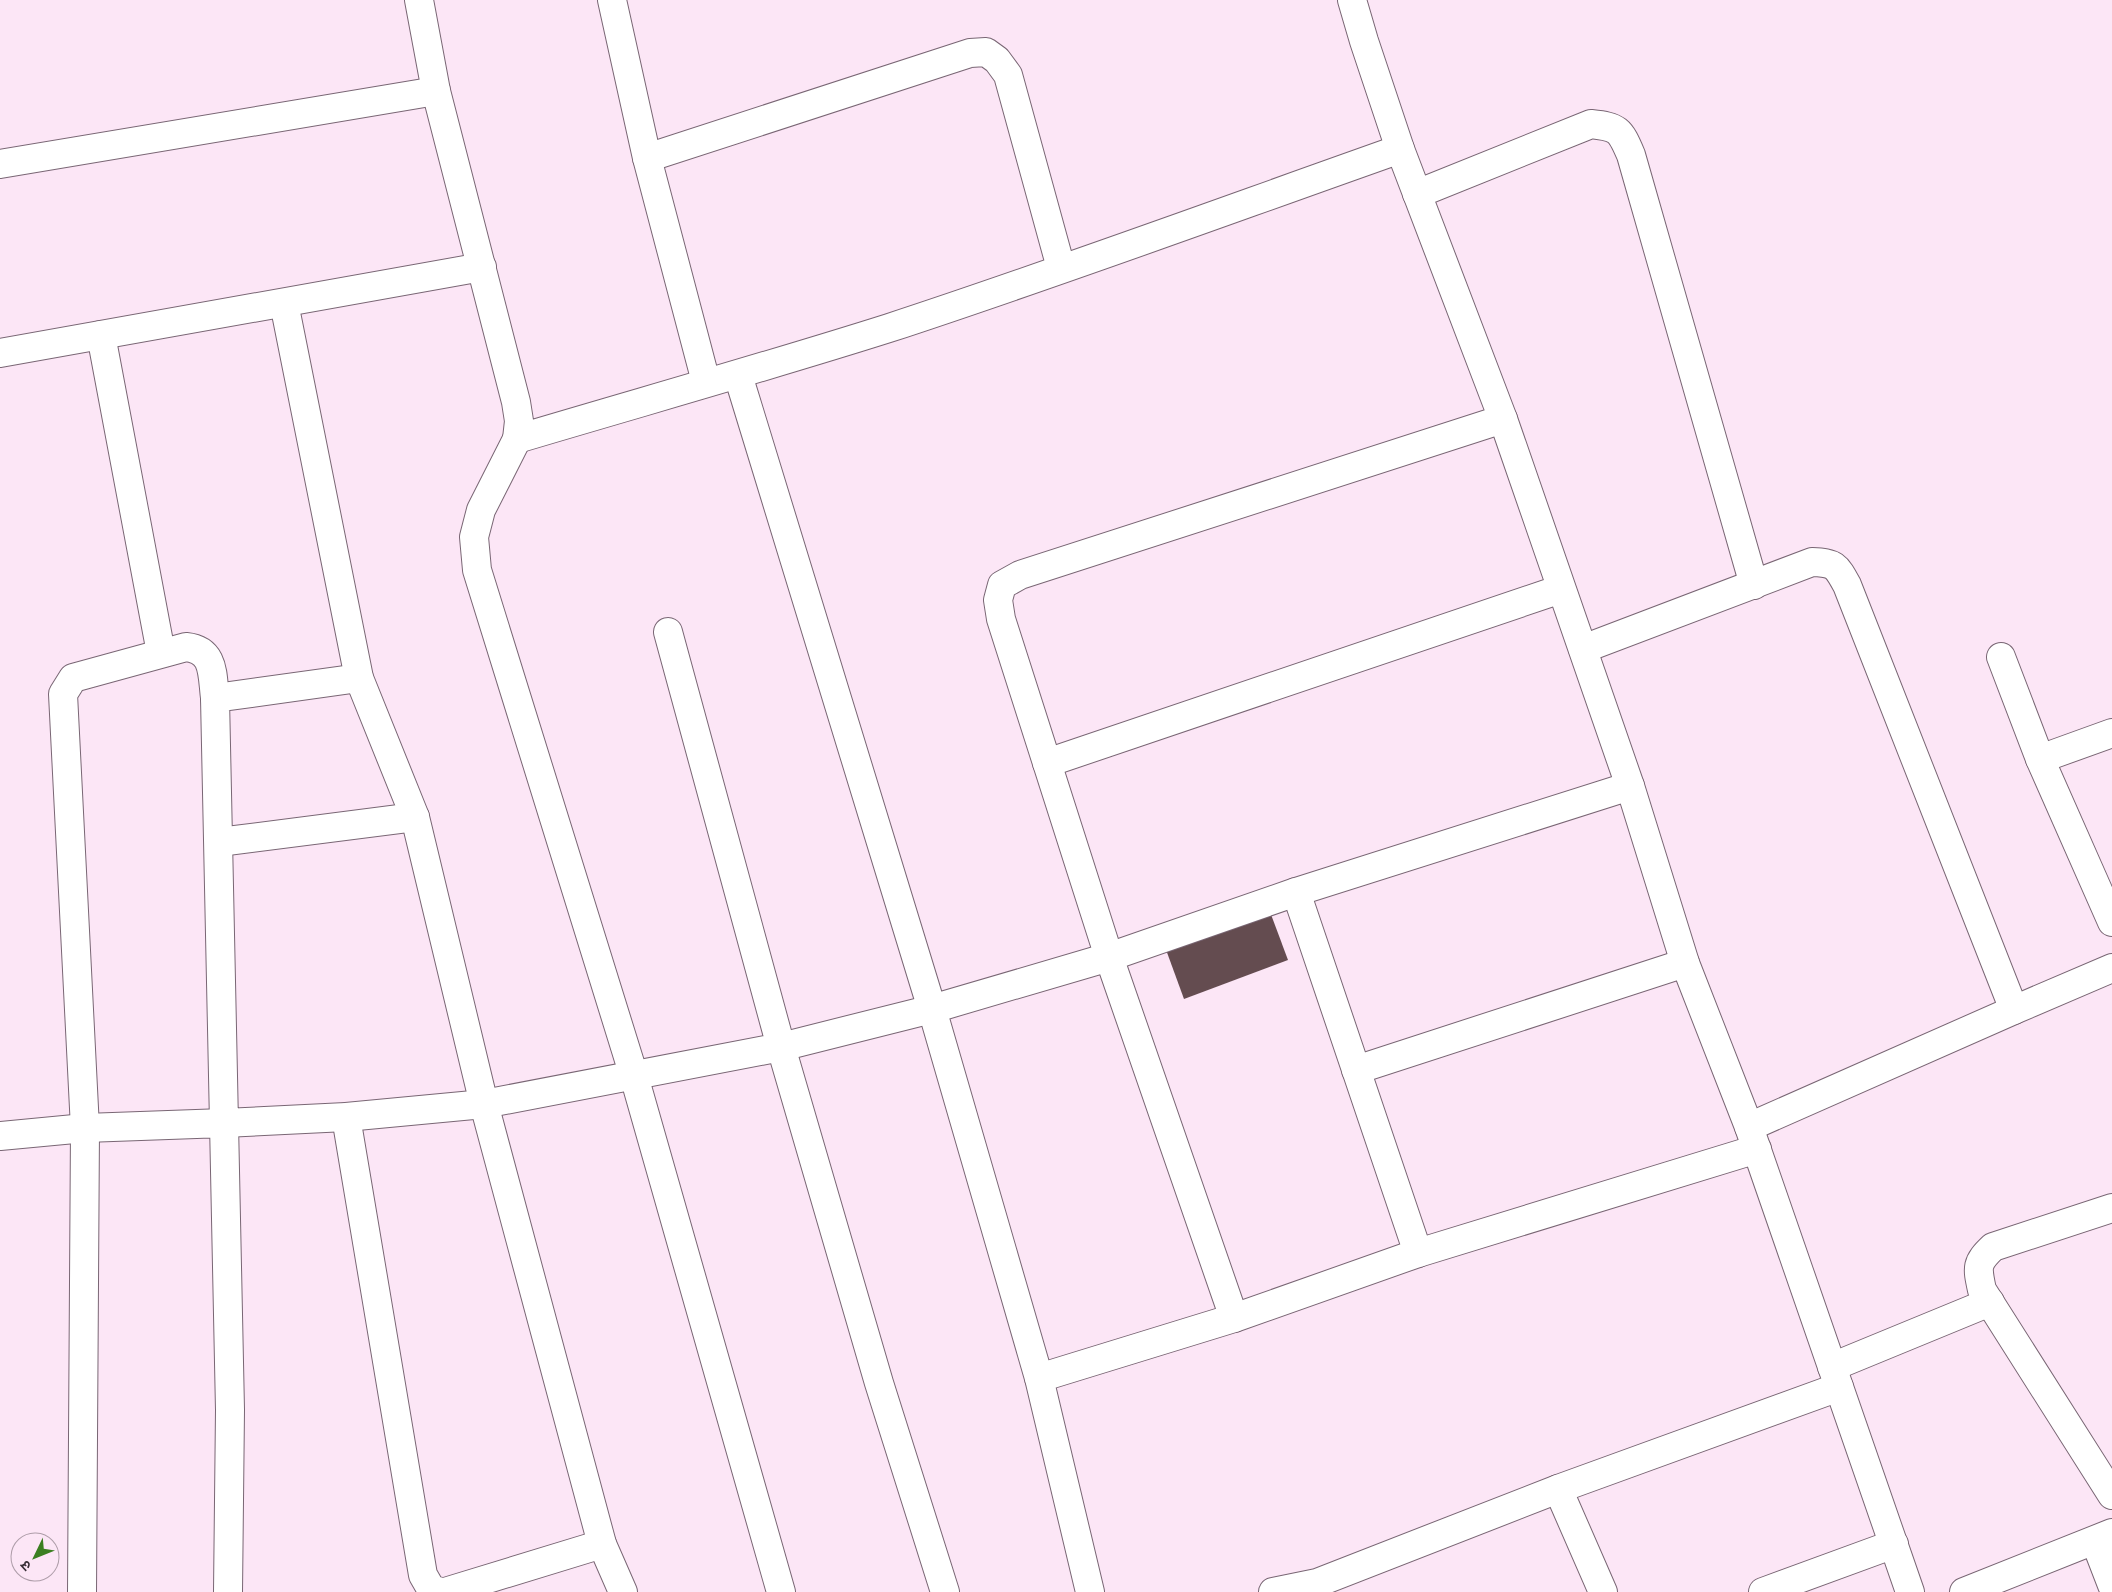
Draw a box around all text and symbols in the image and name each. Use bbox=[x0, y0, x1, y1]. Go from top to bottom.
north arrow bbox=[10, 1532, 60, 1582]
text: उ bbox=[16, 1556, 35, 1574]

